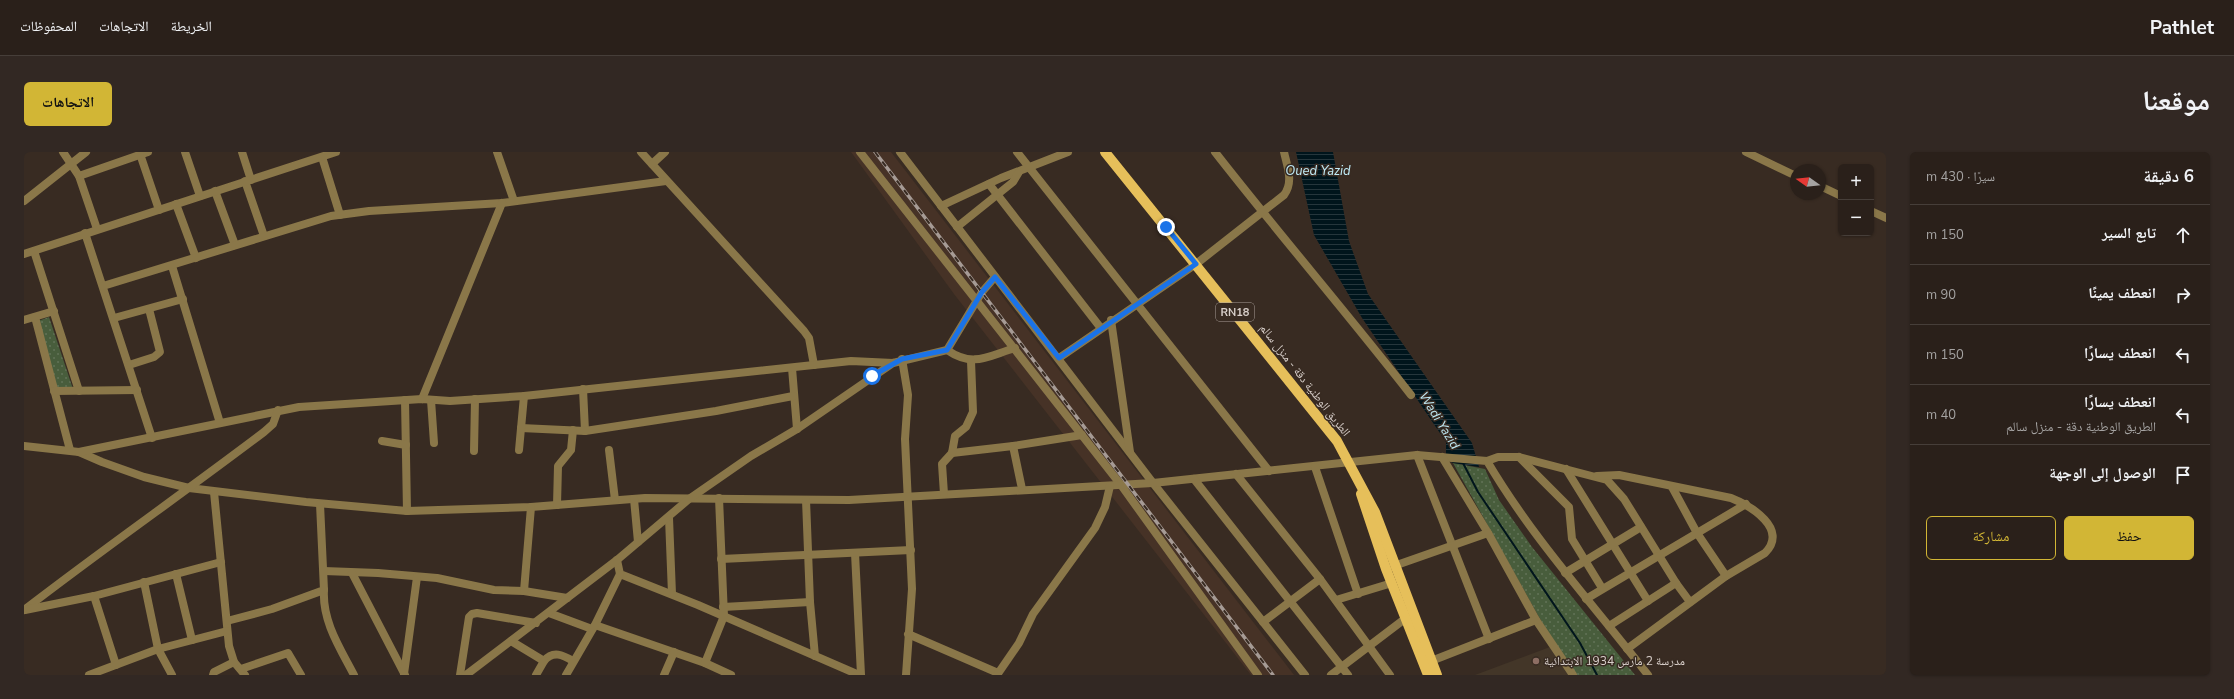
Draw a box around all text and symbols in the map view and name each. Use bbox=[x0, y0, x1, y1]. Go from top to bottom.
text: Pathlet bbox=[2150, 15, 2214, 41]
text: المحفوظات bbox=[20, 17, 77, 36]
text: الاتجاهات bbox=[99, 17, 149, 36]
text: الخريطة bbox=[171, 17, 212, 36]
button: الاتجاهات bbox=[24, 82, 112, 126]
text: موقعنا bbox=[2142, 82, 2210, 120]
water label: Oued Yazid bbox=[1285, 162, 1351, 180]
north arrow bbox=[1790, 164, 1826, 200]
map controls bbox=[1838, 164, 1874, 236]
button: + bbox=[1838, 164, 1874, 200]
text: 6 دقيقة bbox=[2144, 165, 2194, 188]
text: سيرًا · 430 m bbox=[1926, 168, 1995, 186]
button: − bbox=[1838, 200, 1874, 236]
route end bbox=[1157, 218, 1175, 236]
text: تابع السير bbox=[2102, 223, 2156, 243]
icon: ahead bbox=[2172, 224, 2194, 246]
text: 150 m bbox=[1926, 226, 1964, 244]
text: انعطف يمينًا bbox=[2088, 283, 2156, 303]
icon: right bbox=[2172, 284, 2194, 306]
text: 90 m bbox=[1926, 286, 1956, 304]
road number: RN18 bbox=[1216, 303, 1254, 321]
street label: الطريق الوطنية دقة - منزل سالم bbox=[1256, 320, 1354, 440]
text: انعطف يسارًا bbox=[2084, 343, 2156, 363]
icon: left bbox=[2172, 344, 2194, 366]
text: 150 m bbox=[1926, 346, 1964, 364]
route start bbox=[863, 367, 881, 385]
water label: Wadi Yazid bbox=[1414, 388, 1464, 453]
text: انعطف يسارًا bbox=[2084, 392, 2156, 412]
icon: left bbox=[2172, 404, 2194, 426]
text: 40 m bbox=[1926, 406, 1956, 424]
text: الطريق الوطنية دقة - منزل سالم bbox=[2006, 418, 2156, 436]
text: الوصول إلى الوجهة bbox=[2049, 463, 2156, 483]
icon: arrive bbox=[2172, 464, 2194, 486]
button: مشاركة bbox=[1926, 516, 2056, 560]
button: حفظ bbox=[2064, 516, 2194, 560]
place label: مدرسة 2 مارس 1934 الابتدائية bbox=[1544, 653, 1685, 669]
marker: مدرسة 2 مارس 1934 الابتدائية bbox=[1531, 656, 1541, 666]

